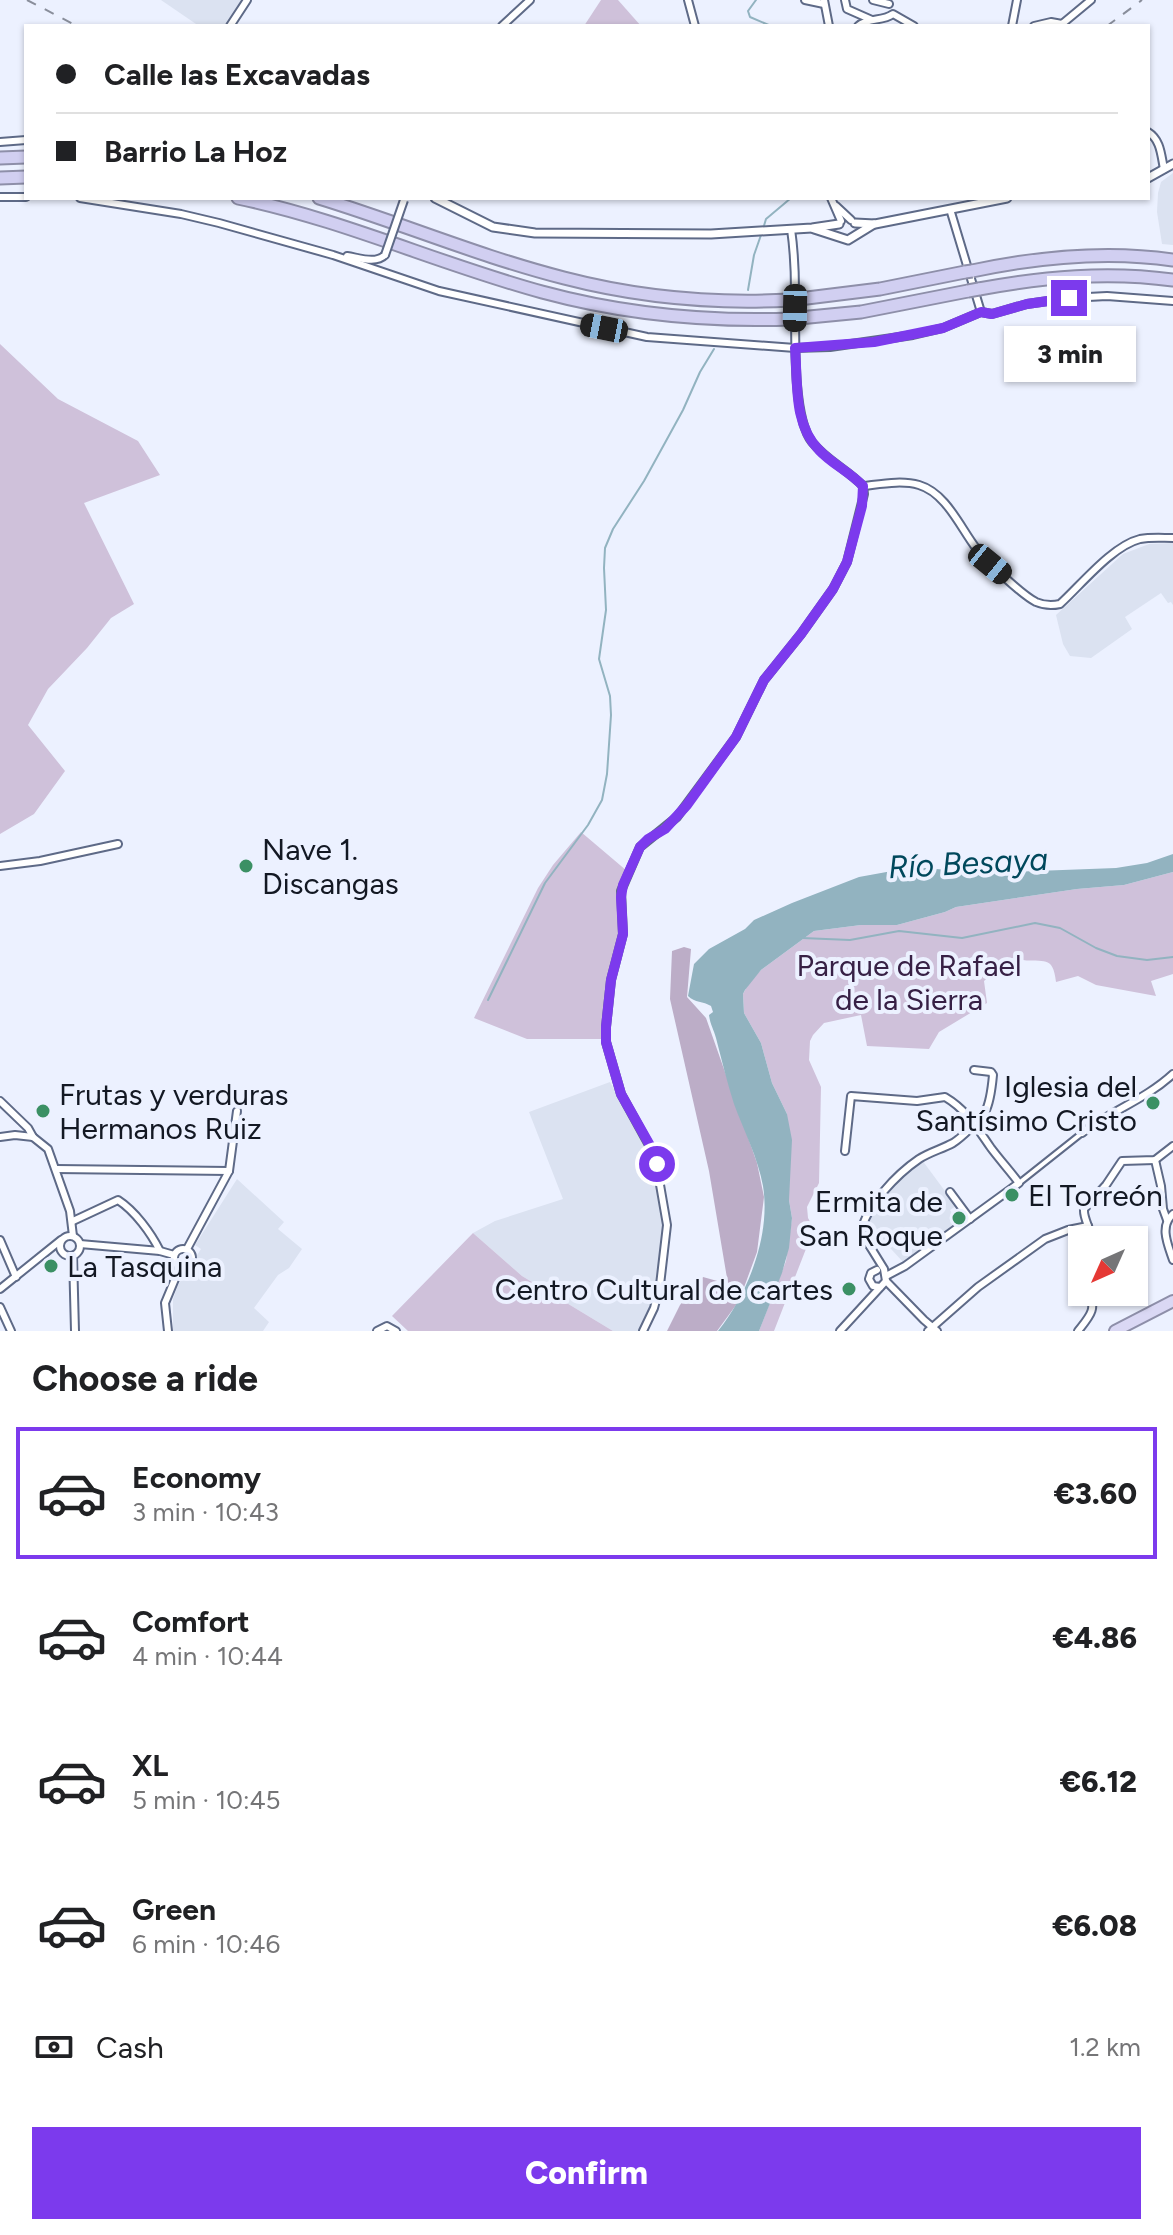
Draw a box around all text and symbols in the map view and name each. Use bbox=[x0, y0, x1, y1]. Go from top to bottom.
text: Calle las Excavadas bbox=[104, 56, 370, 93]
text: Barrio La Hoz bbox=[104, 133, 287, 170]
route end bbox=[1051, 280, 1087, 316]
car bbox=[783, 284, 807, 332]
car bbox=[578, 312, 630, 344]
callout: 3 min bbox=[1003, 326, 1135, 382]
text: 3 min bbox=[1037, 338, 1103, 370]
car bbox=[964, 540, 1016, 588]
place label: Nave 1. Discangas bbox=[262, 831, 399, 902]
water label: Río Besaya bbox=[887, 840, 1049, 886]
marker: Nave 1. Discangas bbox=[237, 857, 255, 875]
park label: Parque de Rafael de la Sierra bbox=[796, 947, 1022, 1018]
place label: Iglesia del Santísimo Cristo bbox=[916, 1068, 1137, 1139]
place label: Frutas y verduras Hermanos Ruiz bbox=[59, 1076, 289, 1147]
marker: Iglesia del Santísimo Cristo bbox=[1144, 1094, 1162, 1112]
marker: Frutas y verduras Hermanos Ruiz bbox=[34, 1102, 52, 1120]
route start bbox=[639, 1146, 675, 1182]
place label: El Torreón bbox=[1028, 1177, 1163, 1214]
place label: Ermita de San Roque bbox=[798, 1183, 943, 1254]
marker: El Torreón bbox=[1003, 1186, 1021, 1204]
marker: Ermita de San Roque bbox=[950, 1209, 968, 1227]
north arrow bbox=[1068, 1226, 1148, 1306]
map controls bbox=[1068, 1226, 1148, 1306]
place label: La Tasquina bbox=[67, 1248, 222, 1285]
marker: La Tasquina bbox=[42, 1257, 60, 1275]
place label: Centro Cultural de cartes bbox=[495, 1271, 833, 1308]
marker: Centro Cultural de cartes bbox=[840, 1280, 858, 1298]
text: Choose a ride bbox=[32, 1357, 258, 1400]
icon: car bbox=[36, 1457, 108, 1529]
text: Economy bbox=[132, 1459, 261, 1496]
text: €3.60 bbox=[1054, 1475, 1137, 1512]
text: 3 min · 10:43 bbox=[132, 1496, 279, 1528]
icon: car bbox=[36, 1601, 108, 1673]
text: Comfort bbox=[132, 1603, 250, 1640]
text: €4.86 bbox=[1053, 1619, 1137, 1656]
text: 4 min · 10:44 bbox=[132, 1640, 283, 1672]
icon: car bbox=[36, 1745, 108, 1817]
text: XL bbox=[132, 1747, 168, 1784]
text: €6.12 bbox=[1060, 1763, 1137, 1800]
text: 5 min · 10:45 bbox=[132, 1784, 281, 1816]
icon: car bbox=[36, 1889, 108, 1961]
text: Green bbox=[132, 1891, 216, 1928]
text: €6.08 bbox=[1052, 1907, 1137, 1944]
text: 6 min · 10:46 bbox=[132, 1928, 280, 1960]
icon: cash bbox=[32, 2025, 76, 2069]
text: Cash bbox=[96, 2029, 164, 2066]
text: 1.2 km bbox=[1069, 2031, 1141, 2063]
button: Confirm bbox=[32, 2127, 1141, 2219]

